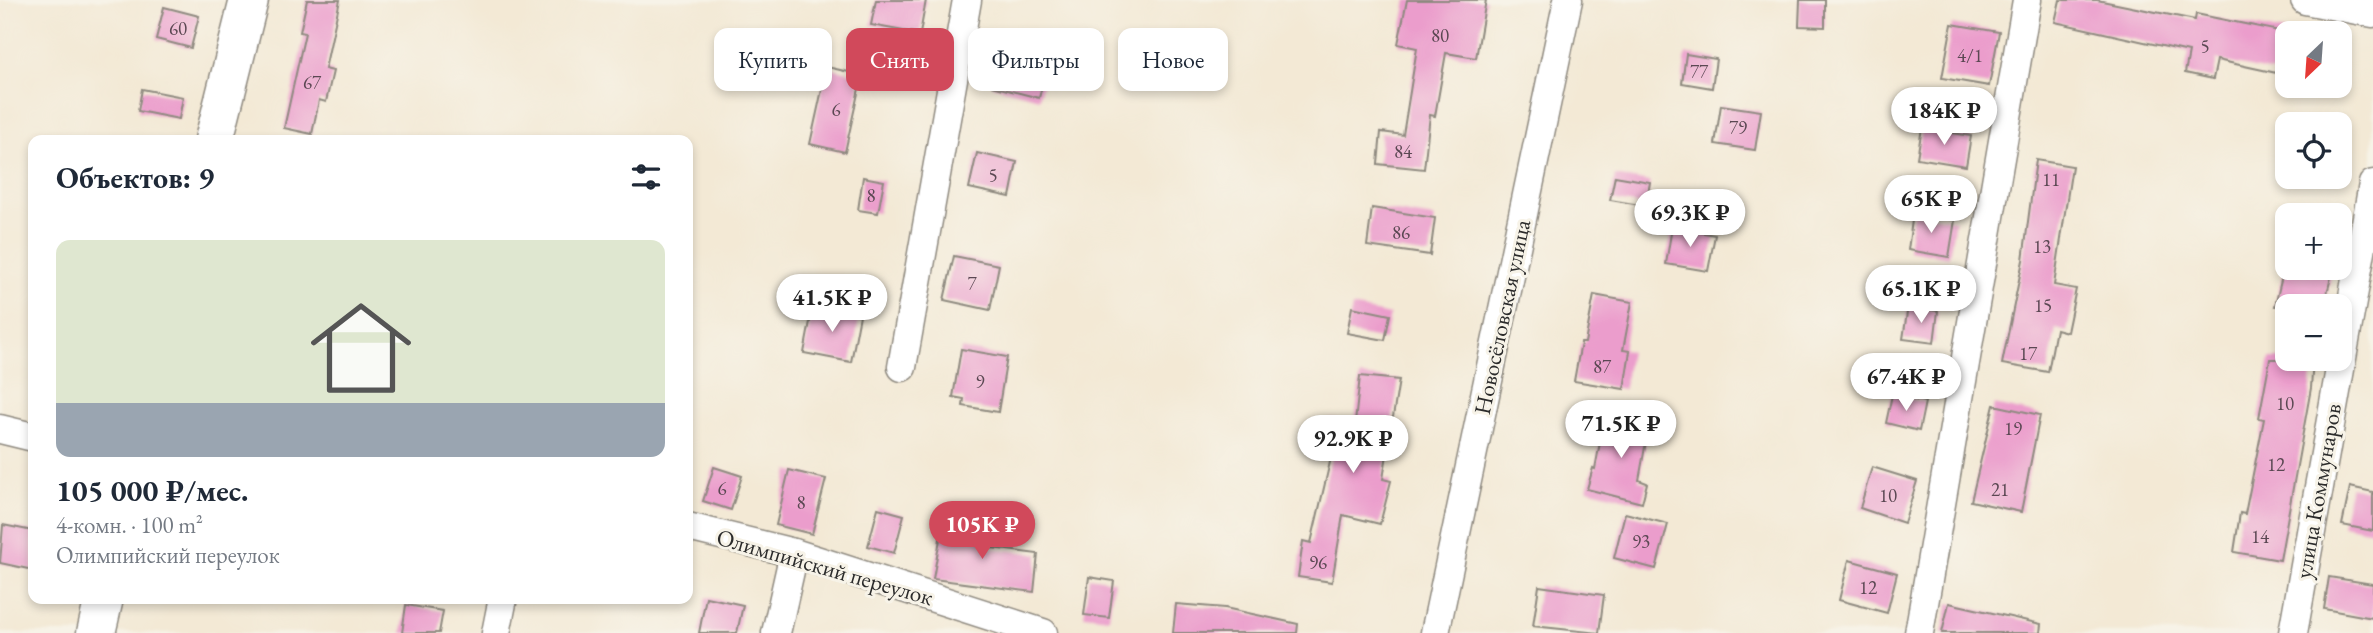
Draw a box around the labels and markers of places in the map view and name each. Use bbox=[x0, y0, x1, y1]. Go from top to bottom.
pin: 184K ₽ bbox=[1887, 88, 2001, 147]
pin: 65K ₽ bbox=[1882, 176, 1980, 235]
pin: 69.3K ₽ bbox=[1625, 190, 1755, 249]
pin: 65.1K ₽ bbox=[1856, 266, 1986, 325]
pin: 41.5K ₽ bbox=[767, 274, 897, 334]
pin: 67.4K ₽ bbox=[1841, 354, 1971, 413]
pin: 71.5K ₽ bbox=[1556, 400, 1686, 460]
pin: 92.9K ₽ bbox=[1288, 416, 1418, 475]
pin: 105K ₽ bbox=[925, 502, 1039, 561]

